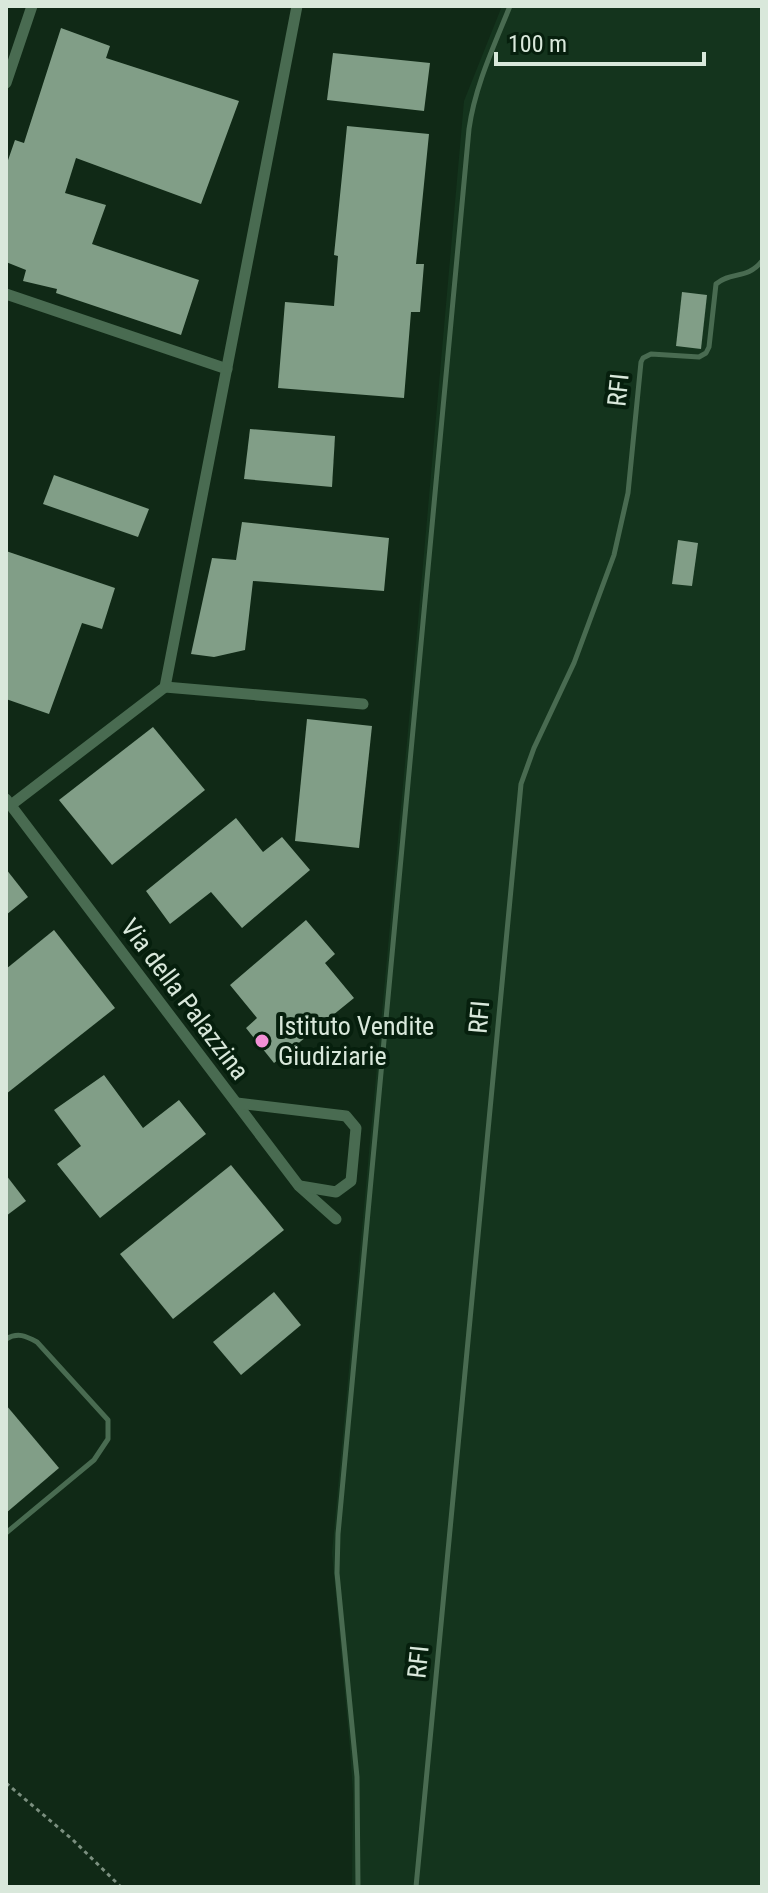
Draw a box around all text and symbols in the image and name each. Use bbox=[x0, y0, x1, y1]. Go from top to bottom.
scale bar bbox=[496, 16, 704, 66]
text: 100 m bbox=[508, 30, 567, 58]
street label: RFI bbox=[601, 372, 635, 408]
street label: Via della Palazzina bbox=[115, 913, 255, 1085]
street label: RFI bbox=[463, 999, 495, 1035]
place label: Istituto Vendite Giudiziarie bbox=[278, 1011, 434, 1071]
marker: Istituto Vendite Giudiziarie bbox=[253, 1032, 271, 1050]
street label: RFI bbox=[401, 1644, 435, 1680]

